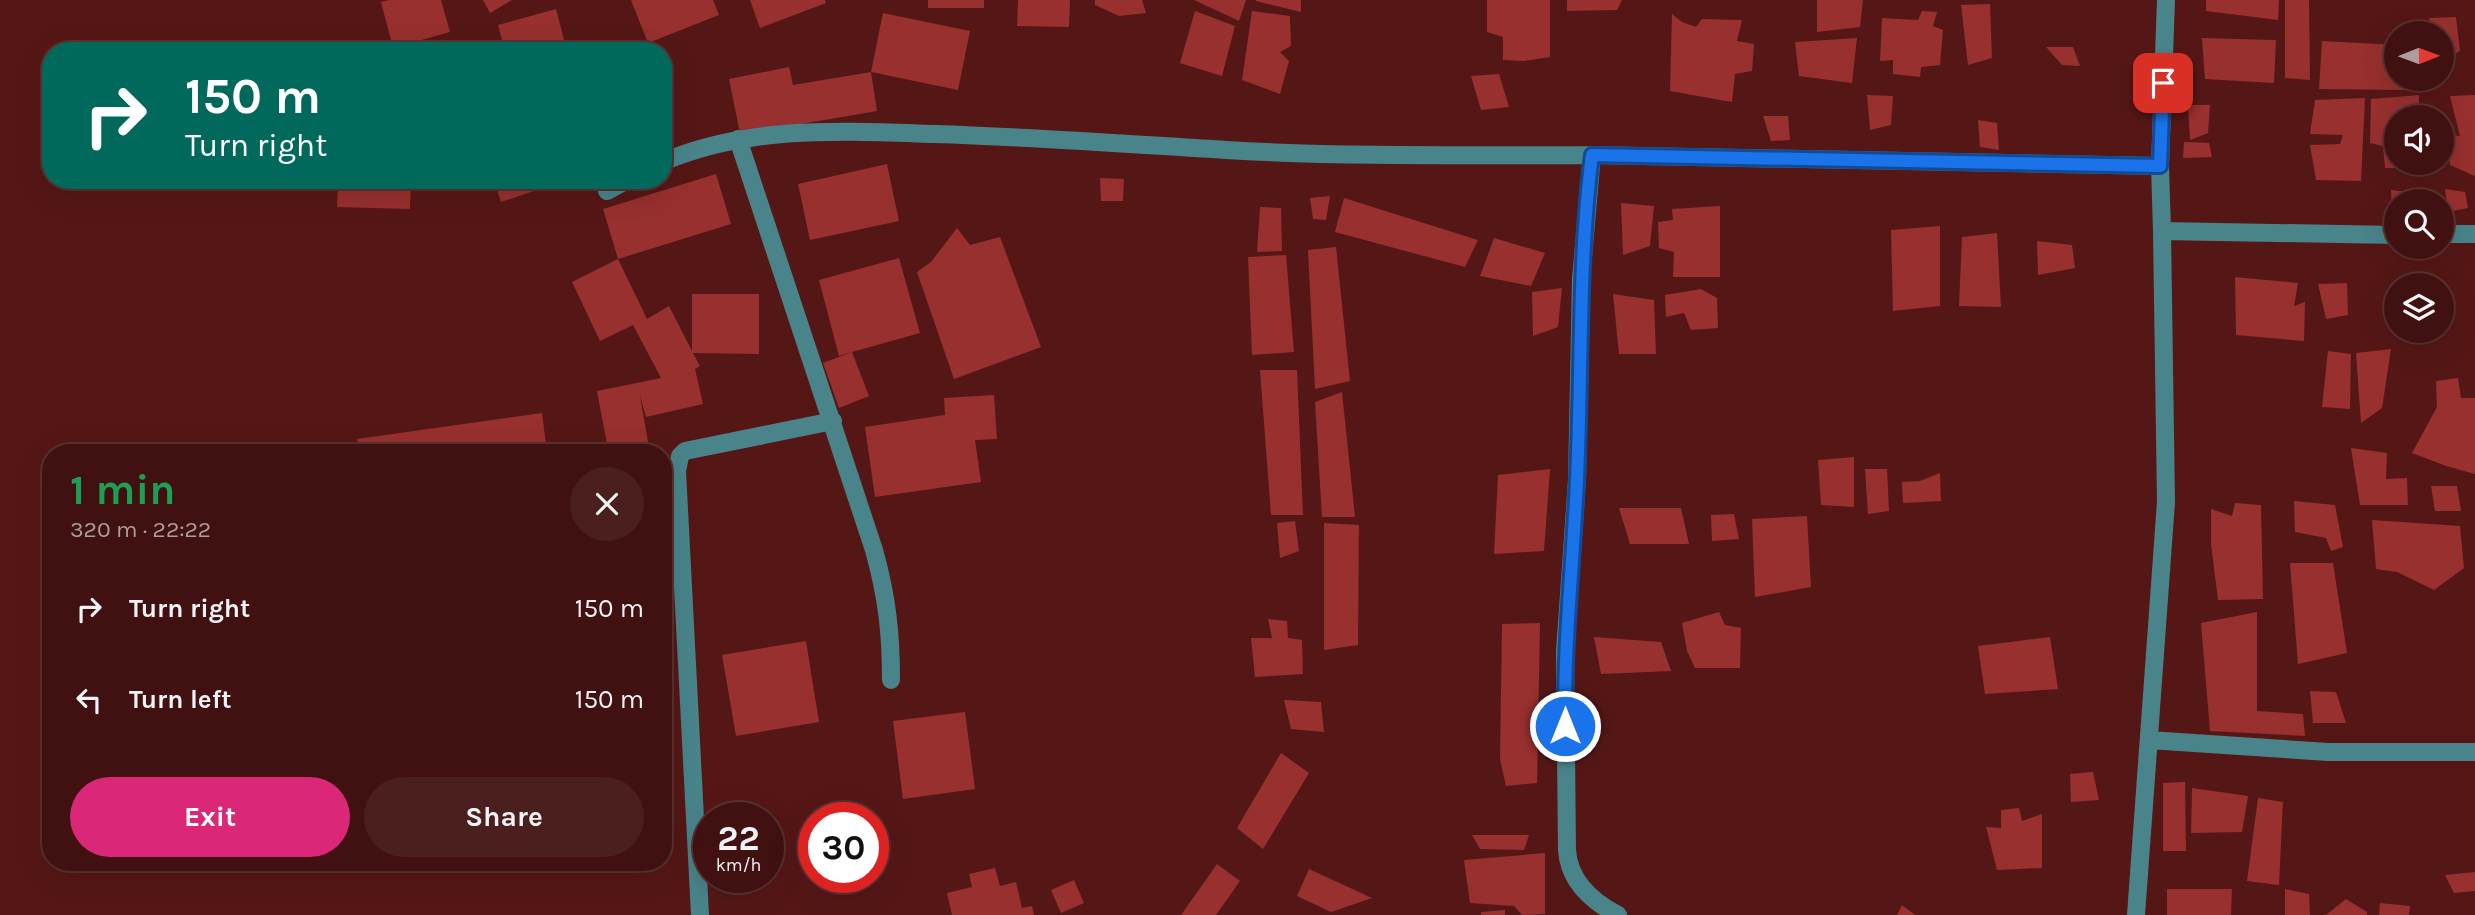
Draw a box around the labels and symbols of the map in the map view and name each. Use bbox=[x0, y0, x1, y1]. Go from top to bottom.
north arrow bbox=[2384, 21, 2454, 91]
pin bbox=[2133, 53, 2193, 113]
position arrow bbox=[1528, 689, 1602, 763]
speed limit sign: 30 bbox=[798, 802, 889, 893]

